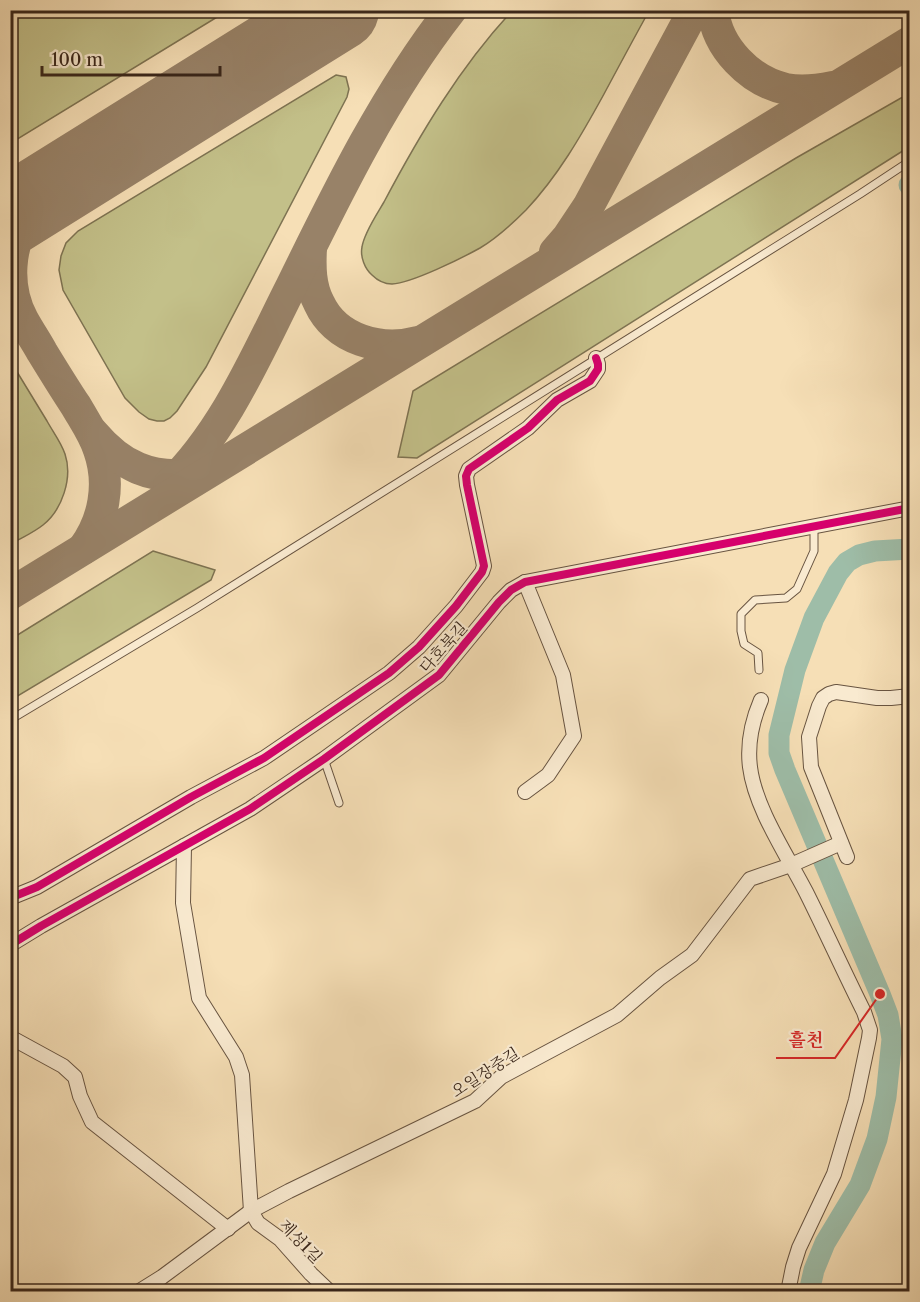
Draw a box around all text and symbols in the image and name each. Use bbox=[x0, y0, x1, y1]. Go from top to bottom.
scale bar bbox=[42, 39, 220, 77]
text: 100 m bbox=[51, 49, 103, 71]
street label: 다호북길 bbox=[415, 617, 471, 677]
callout: 흘천 bbox=[776, 1022, 835, 1058]
text: 흘천 bbox=[789, 1029, 823, 1051]
street label: 오일장중길 bbox=[447, 1043, 523, 1101]
street label: 제성1길 bbox=[275, 1215, 327, 1267]

